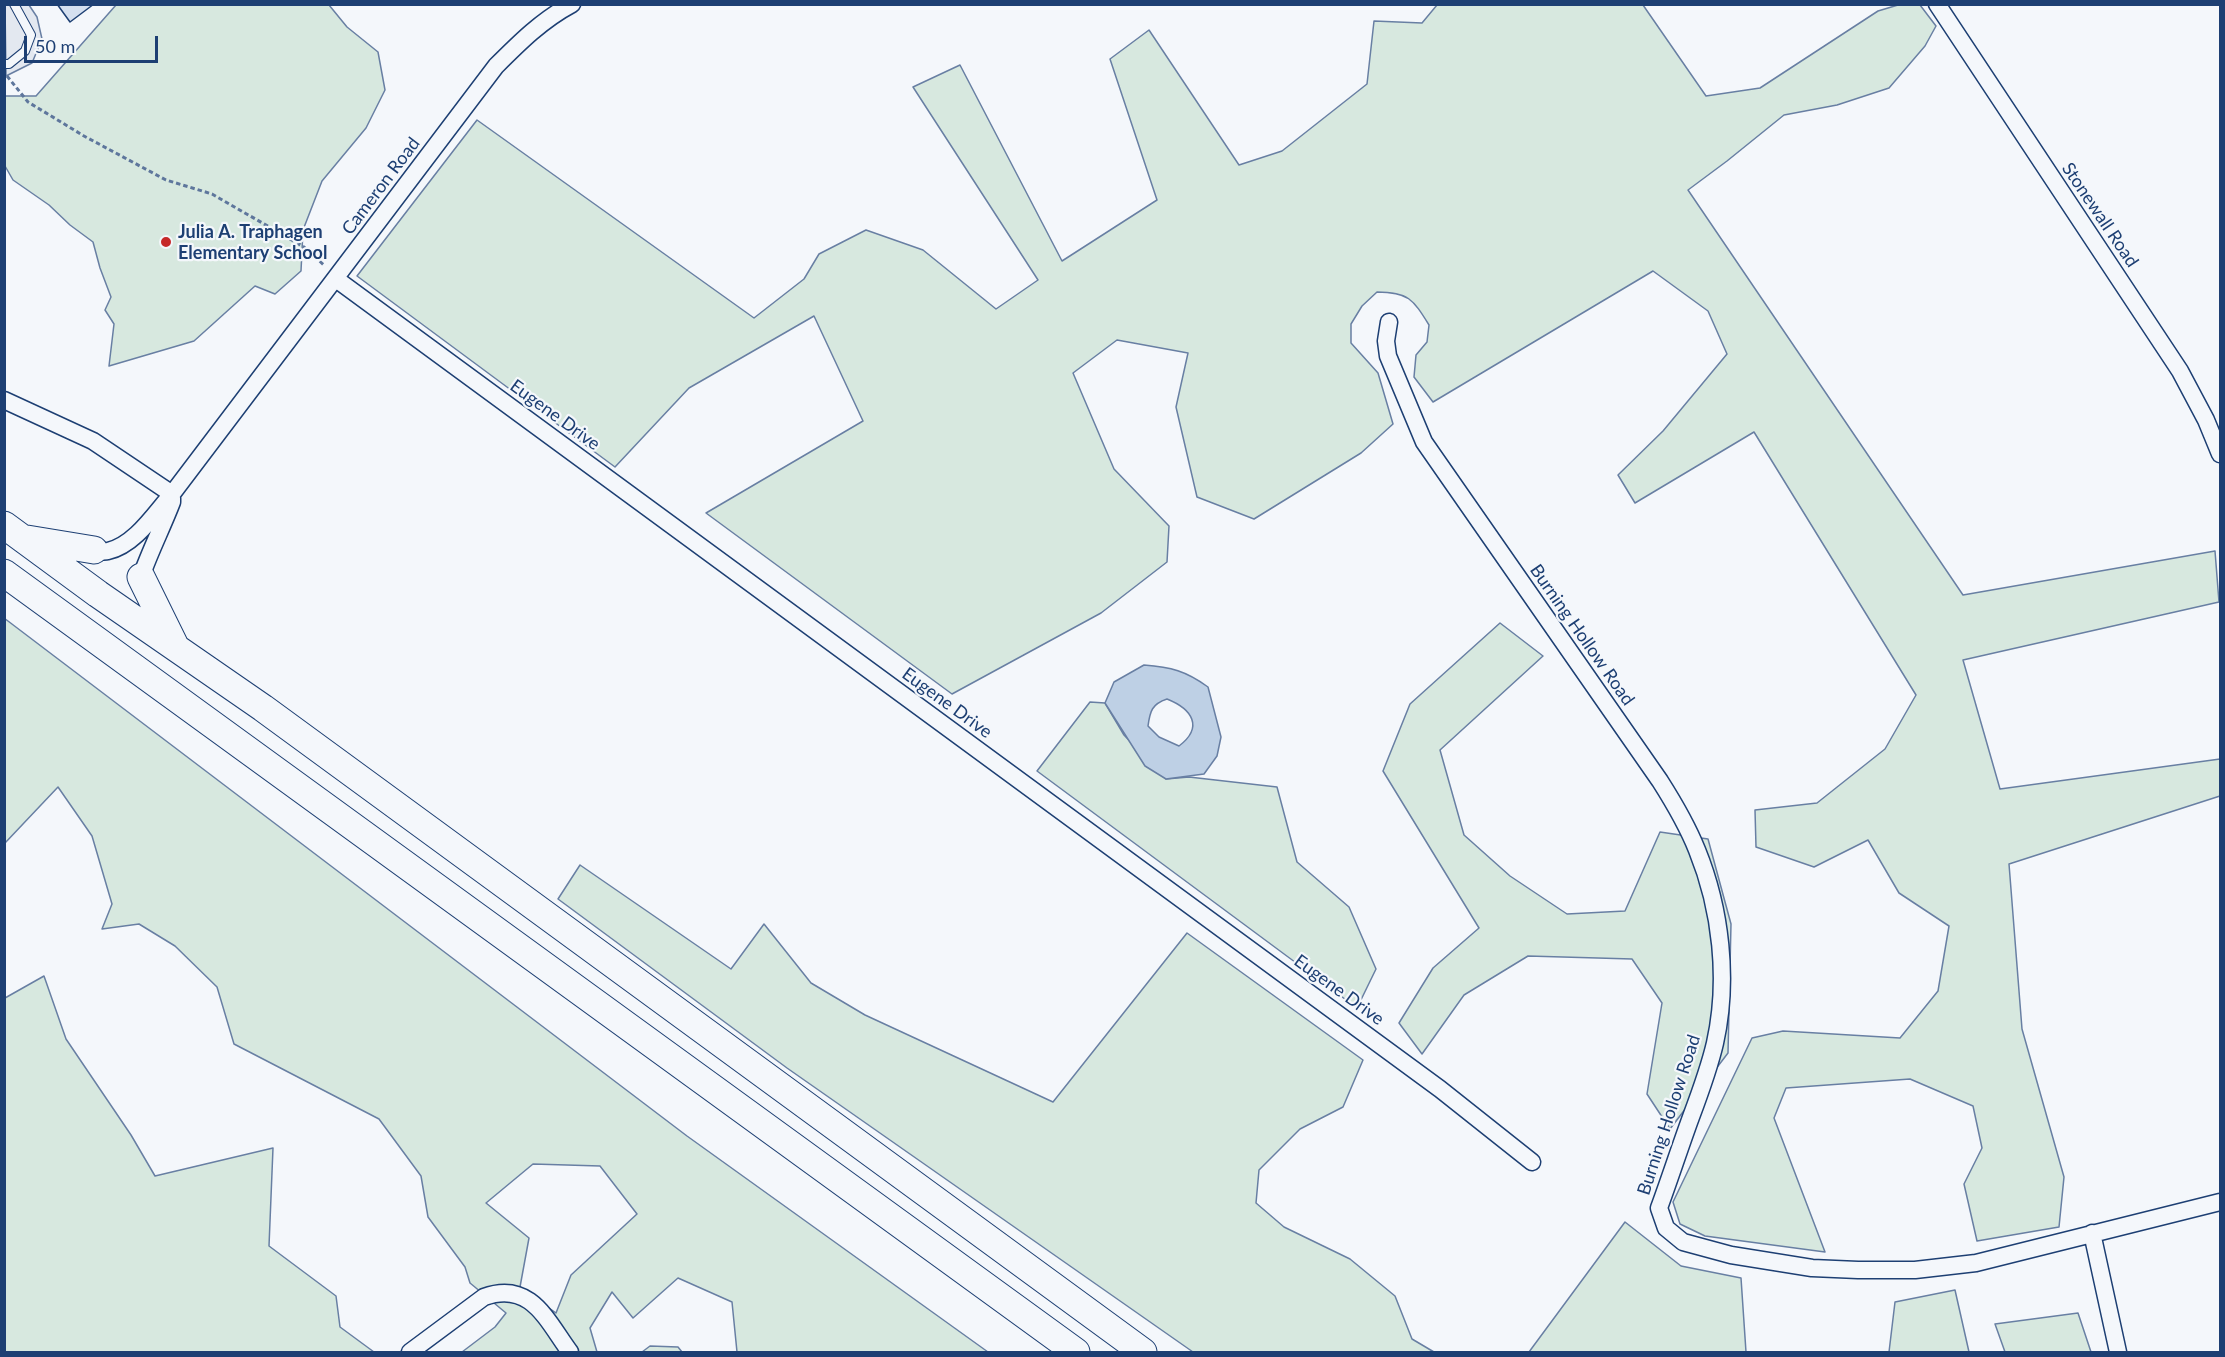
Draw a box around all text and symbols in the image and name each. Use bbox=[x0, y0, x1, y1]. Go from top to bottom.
scale bar bbox=[27, 24, 160, 62]
text: 50 m bbox=[35, 35, 75, 57]
street label: Cameron Road bbox=[337, 133, 425, 239]
street label: Stonewall Road bbox=[2057, 159, 2143, 271]
place label: Julia A. Traphagen Elementary School bbox=[178, 221, 327, 264]
marker: Julia A. Traphagen Elementary School bbox=[159, 235, 173, 249]
street label: Eugene Drive bbox=[506, 375, 604, 455]
street label: Burning Hollow Road bbox=[1525, 560, 1639, 710]
street label: Eugene Drive bbox=[898, 663, 996, 743]
street label: Eugene Drive bbox=[1290, 950, 1388, 1030]
street label: Burning Hollow Road bbox=[1633, 1032, 1705, 1198]

